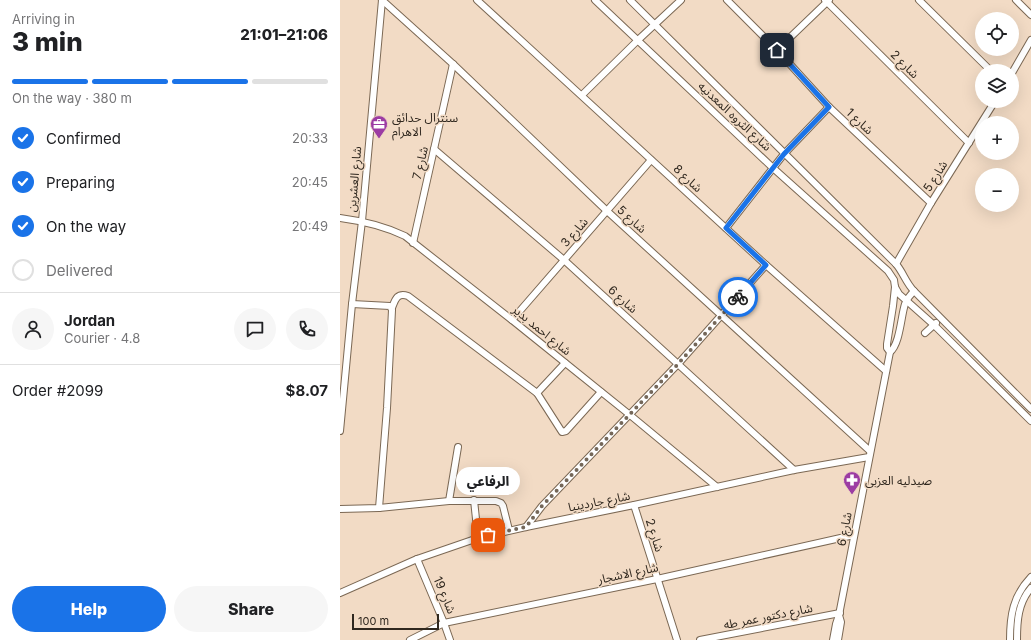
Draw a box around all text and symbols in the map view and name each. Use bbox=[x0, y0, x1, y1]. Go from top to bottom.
text: Arriving in bbox=[12, 11, 75, 27]
map controls bbox=[975, 12, 1019, 212]
button: locate bbox=[975, 12, 1019, 56]
text: 21:01–21:06 bbox=[240, 25, 328, 44]
text: 3 min bbox=[12, 26, 83, 57]
pin bbox=[760, 33, 794, 67]
icon: home bbox=[766, 39, 788, 61]
street label: شارع 2 bbox=[886, 47, 922, 83]
button: layers bbox=[975, 64, 1019, 108]
street label: شارع الثروه المعدنيه bbox=[694, 78, 775, 155]
text: On the way · 380 m bbox=[12, 90, 132, 106]
street label: شارع 1 bbox=[842, 105, 877, 139]
place label: سنترال حدائق الاهرام bbox=[392, 110, 458, 141]
office icon: سنترال حدائق الاهرام bbox=[369, 114, 389, 139]
button: + bbox=[975, 116, 1019, 160]
icon: check bbox=[12, 127, 34, 149]
text: Confirmed bbox=[46, 129, 121, 148]
text: 20:33 bbox=[292, 130, 328, 146]
street label: شارع 7 bbox=[409, 145, 433, 181]
street label: شارع العشرين bbox=[344, 146, 366, 213]
street label: شارع 5 bbox=[920, 158, 952, 195]
street label: شارع 8 bbox=[669, 161, 706, 197]
button: − bbox=[975, 168, 1019, 212]
icon: check bbox=[12, 171, 34, 193]
text: Preparing bbox=[46, 173, 115, 192]
text: 20:45 bbox=[292, 174, 328, 190]
street label: شارع 5 bbox=[613, 202, 650, 237]
street label: شارع 3 bbox=[557, 214, 592, 251]
icon: check bbox=[12, 215, 34, 237]
text: On the way bbox=[46, 217, 126, 236]
text: 20:49 bbox=[292, 218, 328, 234]
text: Delivered bbox=[46, 261, 113, 280]
courier bbox=[718, 277, 758, 317]
street label: شارع 6 bbox=[604, 282, 641, 318]
icon: bike bbox=[727, 286, 749, 308]
street label: شارع احمد بدير bbox=[508, 301, 574, 360]
button: person bbox=[12, 308, 54, 350]
button: chat bbox=[234, 308, 276, 350]
button: phone bbox=[286, 308, 328, 350]
text: Jordan bbox=[64, 311, 115, 330]
text: Courier · 4.8 bbox=[64, 330, 140, 346]
text: Order #2099 bbox=[12, 381, 103, 400]
text: $8.07 bbox=[286, 381, 328, 400]
callout: الرفاعي bbox=[456, 467, 520, 495]
pharmacy icon: صيدليه العزبى bbox=[842, 470, 862, 495]
text: الرفاعي bbox=[467, 473, 509, 489]
place label: صيدليه العزبى bbox=[865, 473, 932, 488]
street label: شارع جاردينيا bbox=[567, 488, 632, 516]
street label: شارع 6 bbox=[833, 511, 857, 548]
street label: شارع 2 bbox=[641, 516, 667, 554]
pin bbox=[471, 518, 505, 552]
icon: bag bbox=[477, 524, 499, 546]
street label: شارع الاشجار bbox=[595, 559, 660, 589]
street label: شارع 19 bbox=[429, 574, 460, 617]
button: Help bbox=[12, 586, 166, 632]
button: Share bbox=[174, 586, 328, 632]
street label: شارع دكتور عمر طه bbox=[722, 600, 814, 634]
scale bar bbox=[352, 612, 439, 631]
text: 100 m bbox=[358, 614, 389, 628]

